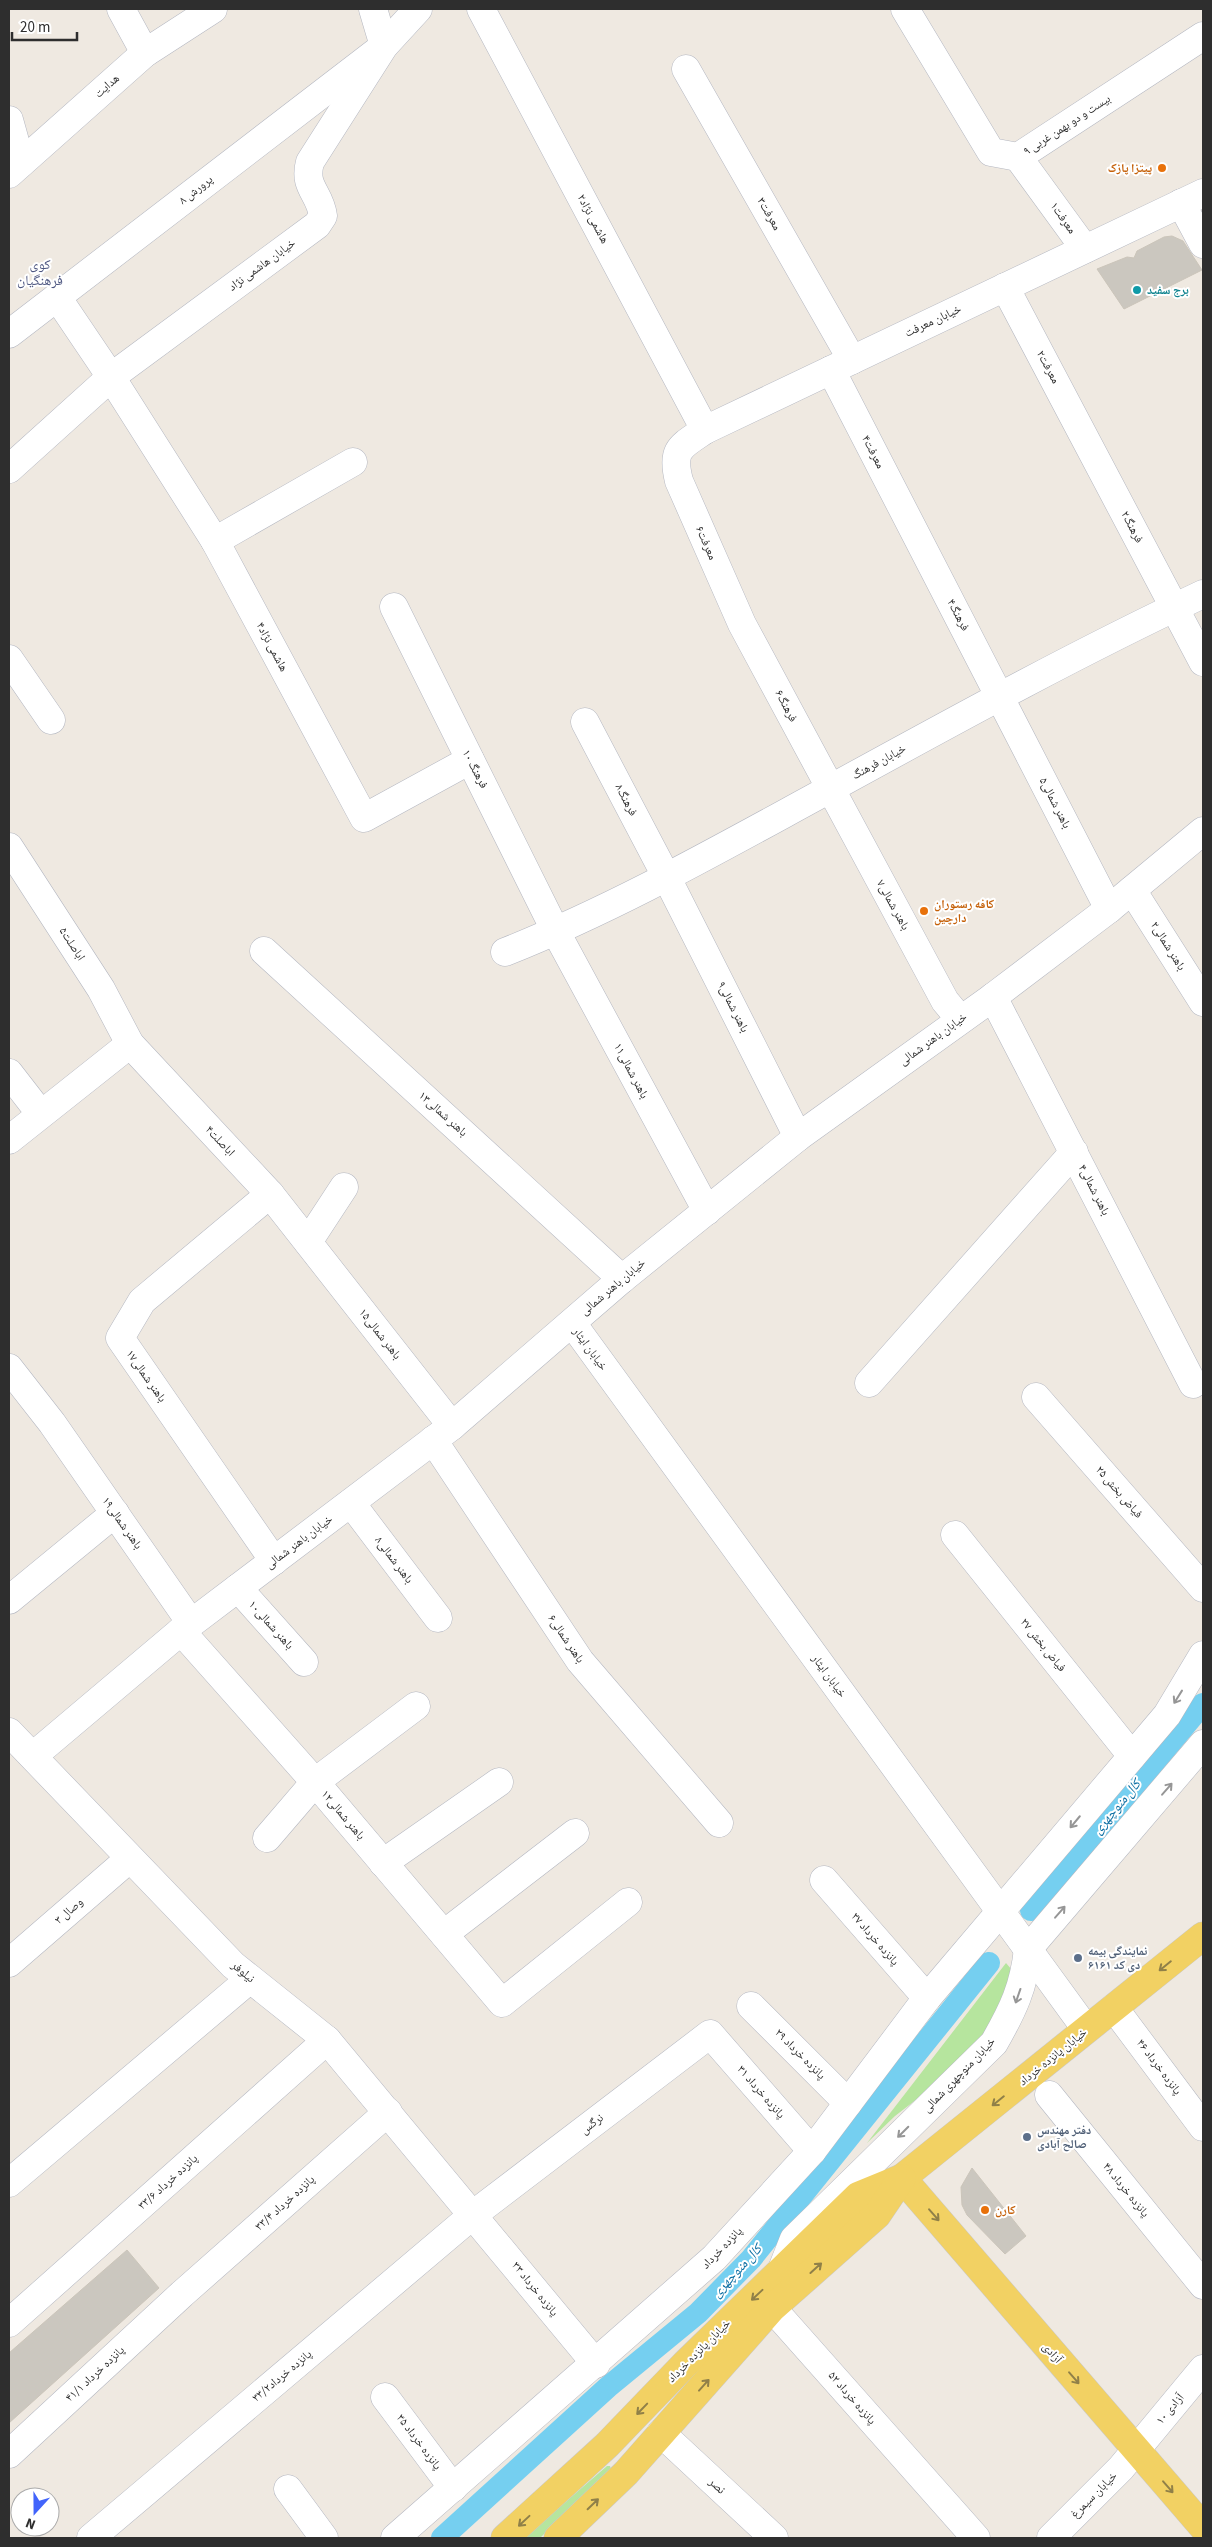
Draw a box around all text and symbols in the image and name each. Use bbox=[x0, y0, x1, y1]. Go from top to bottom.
scale bar bbox=[12, 10, 78, 42]
text: 20 m bbox=[20, 17, 50, 38]
street label: هدایت bbox=[91, 70, 123, 102]
street label: بیست و دو بهمن غربی ۹ bbox=[1020, 90, 1114, 160]
place label: پیتزا پازک bbox=[1108, 160, 1152, 177]
marker: پیتزا پازک bbox=[1156, 162, 1168, 174]
street label: پرورش ۸ bbox=[175, 171, 217, 209]
street label: هاشمی نژاد۲ bbox=[573, 191, 613, 247]
street label: معرفت۳ bbox=[753, 194, 785, 234]
street label: معرفت۱ bbox=[1046, 199, 1080, 237]
street label: خیابان هاشمی نژاد bbox=[225, 235, 299, 295]
district label: کوی فرهنگیان bbox=[17, 255, 63, 291]
place label: برج سفید bbox=[1147, 282, 1189, 299]
marker: برج سفید bbox=[1131, 284, 1143, 296]
street label: خیابان معرفت bbox=[902, 300, 965, 342]
street label: معرفت۲ bbox=[1032, 347, 1064, 387]
street label: معرفت۴ bbox=[857, 432, 889, 472]
street label: فرهنگ۲ bbox=[1116, 508, 1148, 546]
street label: معرفت۶ bbox=[691, 523, 721, 563]
street label: فرهنگ۴ bbox=[942, 596, 974, 634]
street label: هاشمی نژاد۴ bbox=[252, 619, 292, 675]
street label: فرهنگ۶ bbox=[770, 687, 802, 725]
street label: خیابان فرهنگ bbox=[849, 740, 909, 784]
street label: فرهنگ ۱۰ bbox=[458, 746, 492, 792]
street label: باهنر شمالی۵ bbox=[1035, 775, 1075, 831]
street label: فرهنگ۸ bbox=[610, 781, 642, 819]
street label: باهنر شمالی۷ bbox=[872, 877, 914, 933]
place label: کافه رستوران دارچین bbox=[934, 896, 995, 927]
marker: کافه رستوران دارچین bbox=[918, 905, 930, 917]
street label: باهنر شمالی۲ bbox=[1146, 918, 1190, 974]
street label: اباصلت۵ bbox=[55, 924, 89, 964]
street label: باهنر شمالی۹ bbox=[713, 979, 753, 1035]
street label: خیابان باهنر شمالی bbox=[895, 1008, 971, 1070]
street label: باهنر شمالی۱۱ bbox=[609, 1040, 653, 1102]
street label: باهنر شمالی۱۳ bbox=[415, 1087, 471, 1141]
street label: اباصلت۴ bbox=[201, 1122, 239, 1160]
street label: باهنر شمالی۴ bbox=[1074, 1162, 1114, 1218]
street label: خیابان باهنر شمالی bbox=[577, 1254, 650, 1319]
street label: باهنر شمالی۱۵ bbox=[355, 1305, 405, 1363]
street label: خیابان ایثار bbox=[568, 1323, 612, 1374]
street label: باهنر شمالی۱۷ bbox=[122, 1346, 170, 1406]
street label: فیاض بخش ۲۵ bbox=[1091, 1462, 1147, 1522]
street label: باهنر شمالی۱۹ bbox=[98, 1493, 146, 1553]
street label: خیابان باهنر شمالی bbox=[262, 1511, 337, 1573]
street label: باهنر شمالی۸ bbox=[371, 1533, 417, 1587]
street label: باهنر شمالی۱۰ bbox=[244, 1597, 298, 1653]
street label: باهنر شمالی۶ bbox=[544, 1611, 588, 1667]
street label: فیاض بخش ۲۷ bbox=[1016, 1615, 1070, 1675]
street label: خیابان ایثار bbox=[807, 1650, 851, 1701]
one-way arrow bbox=[1173, 1689, 1183, 1703]
water label: کال منوچهری bbox=[1088, 1774, 1147, 1839]
one-way arrow bbox=[1161, 1783, 1172, 1796]
street label: باهنر شمالی۱۲ bbox=[317, 1786, 369, 1844]
one-way arrow bbox=[1070, 1815, 1081, 1828]
street label: وصال ۳ bbox=[51, 1894, 87, 1928]
one-way arrow bbox=[1054, 1905, 1066, 1918]
street label: پانزده خرداد ۲۷ bbox=[847, 1909, 903, 1970]
place label: نمایندگی بیمه دی کد ۶۱۶۱ bbox=[1088, 1943, 1147, 1974]
marker: نمایندگی بیمه دی کد ۶۱۶۱ bbox=[1072, 1952, 1084, 1964]
street label: نیلوفر bbox=[227, 1956, 258, 1987]
one-way arrow bbox=[1159, 1961, 1172, 1972]
one-way arrow bbox=[1013, 1988, 1022, 2003]
street label: خیابان پانزده خرداد bbox=[1015, 2024, 1091, 2090]
street label: پانزده خرداد ۲۹ bbox=[771, 2025, 830, 2084]
street label: خیابان منوچهری شمالی bbox=[919, 2033, 1000, 2116]
street label: پانزده خرداد ۴۶ bbox=[1132, 2036, 1186, 2099]
street label: پانزده خرداد ۳۱ bbox=[733, 2062, 789, 2123]
one-way arrow bbox=[992, 2096, 1005, 2107]
street label: نرگس bbox=[577, 2110, 607, 2138]
place label: دفتر مهندس صالح آبادی bbox=[1037, 2122, 1091, 2153]
one-way arrow bbox=[897, 2126, 909, 2138]
marker: دفتر مهندس صالح آبادی bbox=[1021, 2131, 1033, 2143]
street label: پانزده خرداد ۳۳/۶ bbox=[134, 2150, 202, 2214]
street label: پانزده خرداد ۴۸ bbox=[1099, 2159, 1154, 2221]
street label: پانزده خرداد ۳۳/۴ bbox=[251, 2171, 319, 2235]
place label: کارن bbox=[995, 2202, 1016, 2219]
marker: کارن bbox=[979, 2204, 991, 2216]
one-way arrow bbox=[928, 2209, 940, 2222]
street label: پانزده خرداد bbox=[698, 2223, 747, 2273]
water label: کال منوچهری bbox=[707, 2238, 768, 2302]
street label: پانزده خرداد ۳۳ bbox=[508, 2258, 563, 2320]
one-way arrow bbox=[810, 2263, 823, 2274]
one-way arrow bbox=[750, 2289, 763, 2301]
street label: خیابان پانزده خرداد bbox=[663, 2315, 735, 2387]
street label: آزادی bbox=[1038, 2339, 1066, 2368]
street label: پانزده خرداد ۴۱/۱ bbox=[62, 2342, 129, 2406]
street label: پانزده خرداد۳۳/۲ bbox=[248, 2346, 316, 2406]
street label: پانزده خرداد ۵۲ bbox=[824, 2368, 880, 2429]
one-way arrow bbox=[1069, 2371, 1080, 2384]
one-way arrow bbox=[698, 2379, 709, 2392]
street label: آزادی ۱۰ bbox=[1152, 2389, 1189, 2428]
one-way arrow bbox=[636, 2403, 648, 2415]
street label: پانزده خرداد ۳۵ bbox=[392, 2411, 446, 2474]
street label: خیابان سیمرغ bbox=[1067, 2468, 1121, 2522]
street label: نصر bbox=[704, 2473, 729, 2498]
one-way arrow bbox=[1163, 2480, 1174, 2493]
north arrow bbox=[10, 2487, 60, 2537]
one-way arrow bbox=[587, 2498, 600, 2510]
text: N bbox=[23, 2512, 39, 2534]
one-way arrow bbox=[517, 2515, 530, 2527]

